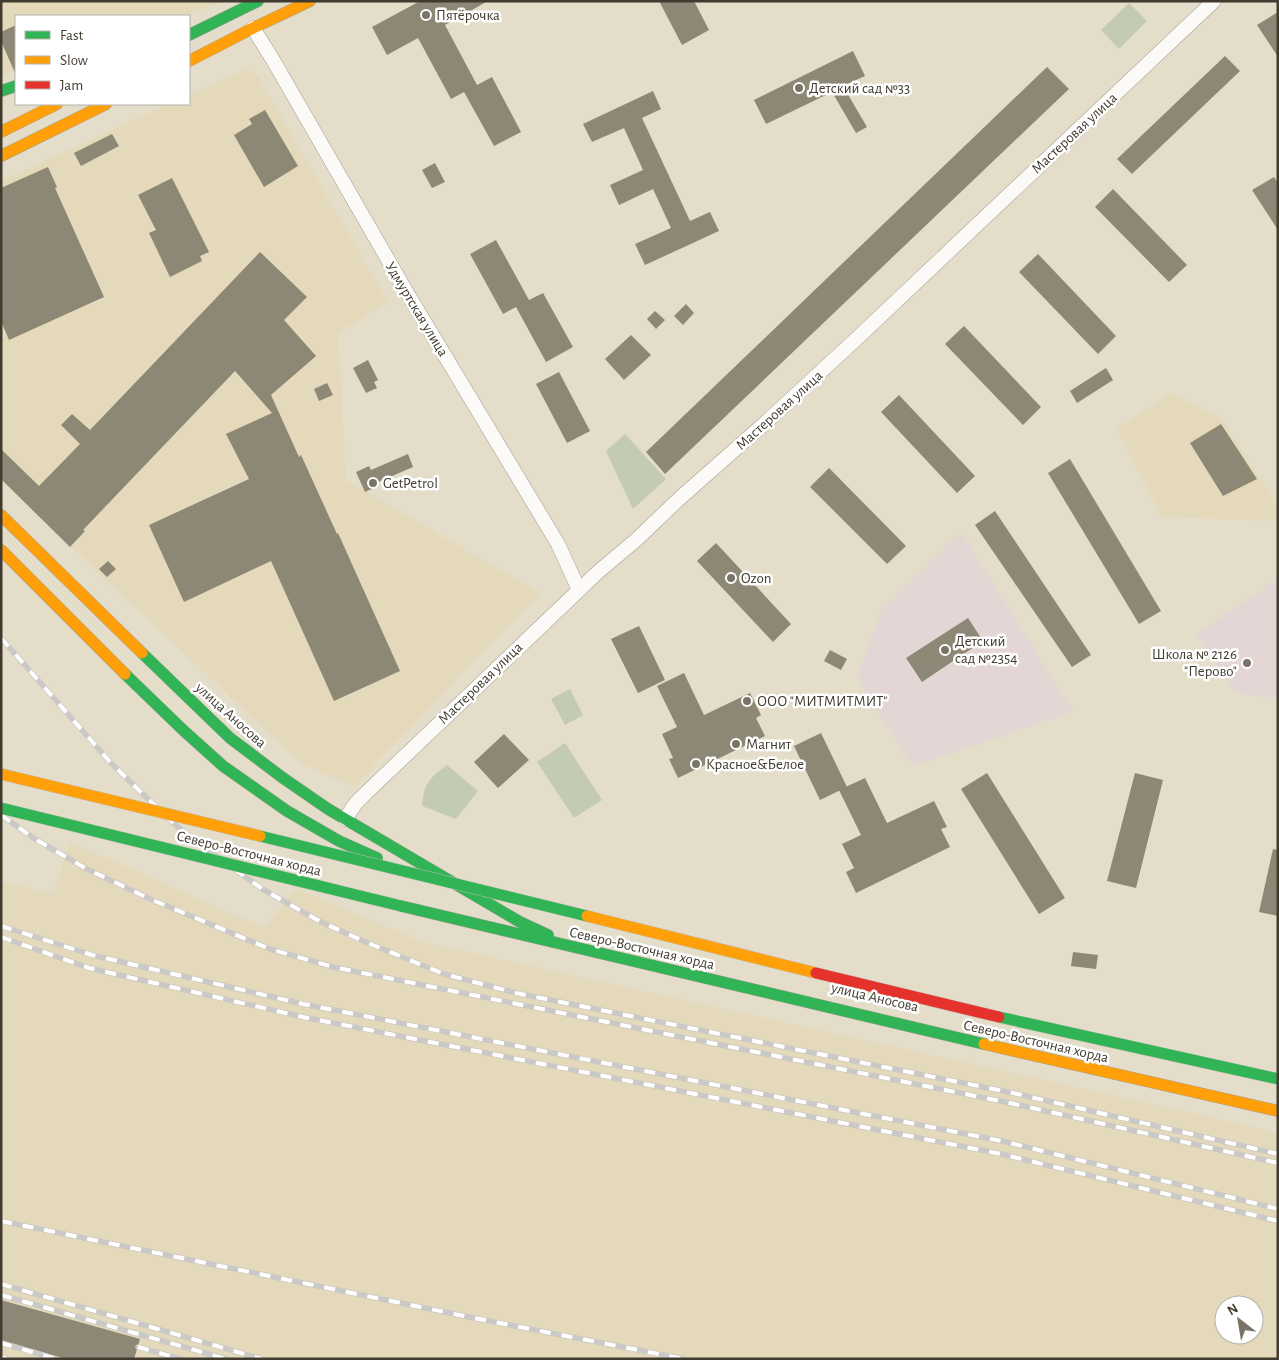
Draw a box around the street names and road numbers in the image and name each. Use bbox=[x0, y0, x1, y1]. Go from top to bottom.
street label: Мастеровая улица bbox=[1029, 90, 1120, 177]
street label: Удмуртская улица bbox=[382, 259, 451, 359]
street label: Мастеровая улица bbox=[733, 368, 826, 453]
street label: Мастеровая улица bbox=[435, 639, 525, 727]
street label: улица Аносова bbox=[192, 679, 269, 751]
street label: Северо-Восточная хорда bbox=[175, 828, 323, 879]
street label: Северо-Восточная хорда bbox=[568, 924, 716, 973]
street label: улица Аносова bbox=[829, 980, 920, 1015]
street label: Северо-Восточная хорда bbox=[962, 1017, 1110, 1066]

